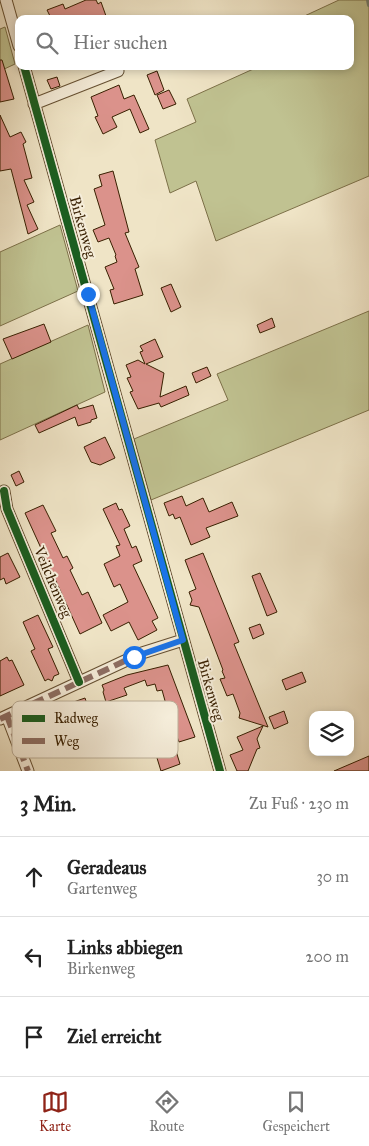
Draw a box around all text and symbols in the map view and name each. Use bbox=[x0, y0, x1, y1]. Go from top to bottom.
search box bbox=[15, 15, 354, 70]
icon: search bbox=[33, 29, 61, 57]
text: Hier suchen bbox=[73, 31, 167, 54]
street label: Birkenweg bbox=[66, 194, 101, 261]
route end bbox=[77, 283, 100, 306]
street label: Veilchenweg bbox=[30, 543, 76, 621]
route start bbox=[123, 646, 146, 669]
street label: Birkenweg bbox=[194, 657, 229, 724]
legend bbox=[12, 701, 178, 758]
text: Radweg bbox=[54, 710, 99, 727]
map controls bbox=[309, 711, 354, 756]
button: layers bbox=[309, 711, 354, 756]
text: Weg bbox=[54, 733, 80, 750]
text: 3 Min. bbox=[20, 791, 76, 817]
text: Zu Fuß · 230 m bbox=[249, 794, 349, 813]
text: Geradeaus bbox=[67, 856, 146, 879]
icon: ahead bbox=[20, 863, 48, 891]
text: 30 m bbox=[316, 867, 349, 886]
text: Gartenweg bbox=[67, 879, 137, 898]
text: Links abbiegen bbox=[67, 936, 183, 959]
icon: left bbox=[20, 943, 48, 971]
text: 200 m bbox=[306, 947, 349, 966]
text: Birkenweg bbox=[67, 959, 135, 978]
icon: arrive bbox=[20, 1023, 48, 1051]
text: Ziel erreicht bbox=[67, 1025, 161, 1048]
tab: Karte bbox=[39, 1088, 71, 1135]
tab: Route bbox=[149, 1088, 184, 1135]
tab: Gespeichert bbox=[262, 1088, 330, 1135]

